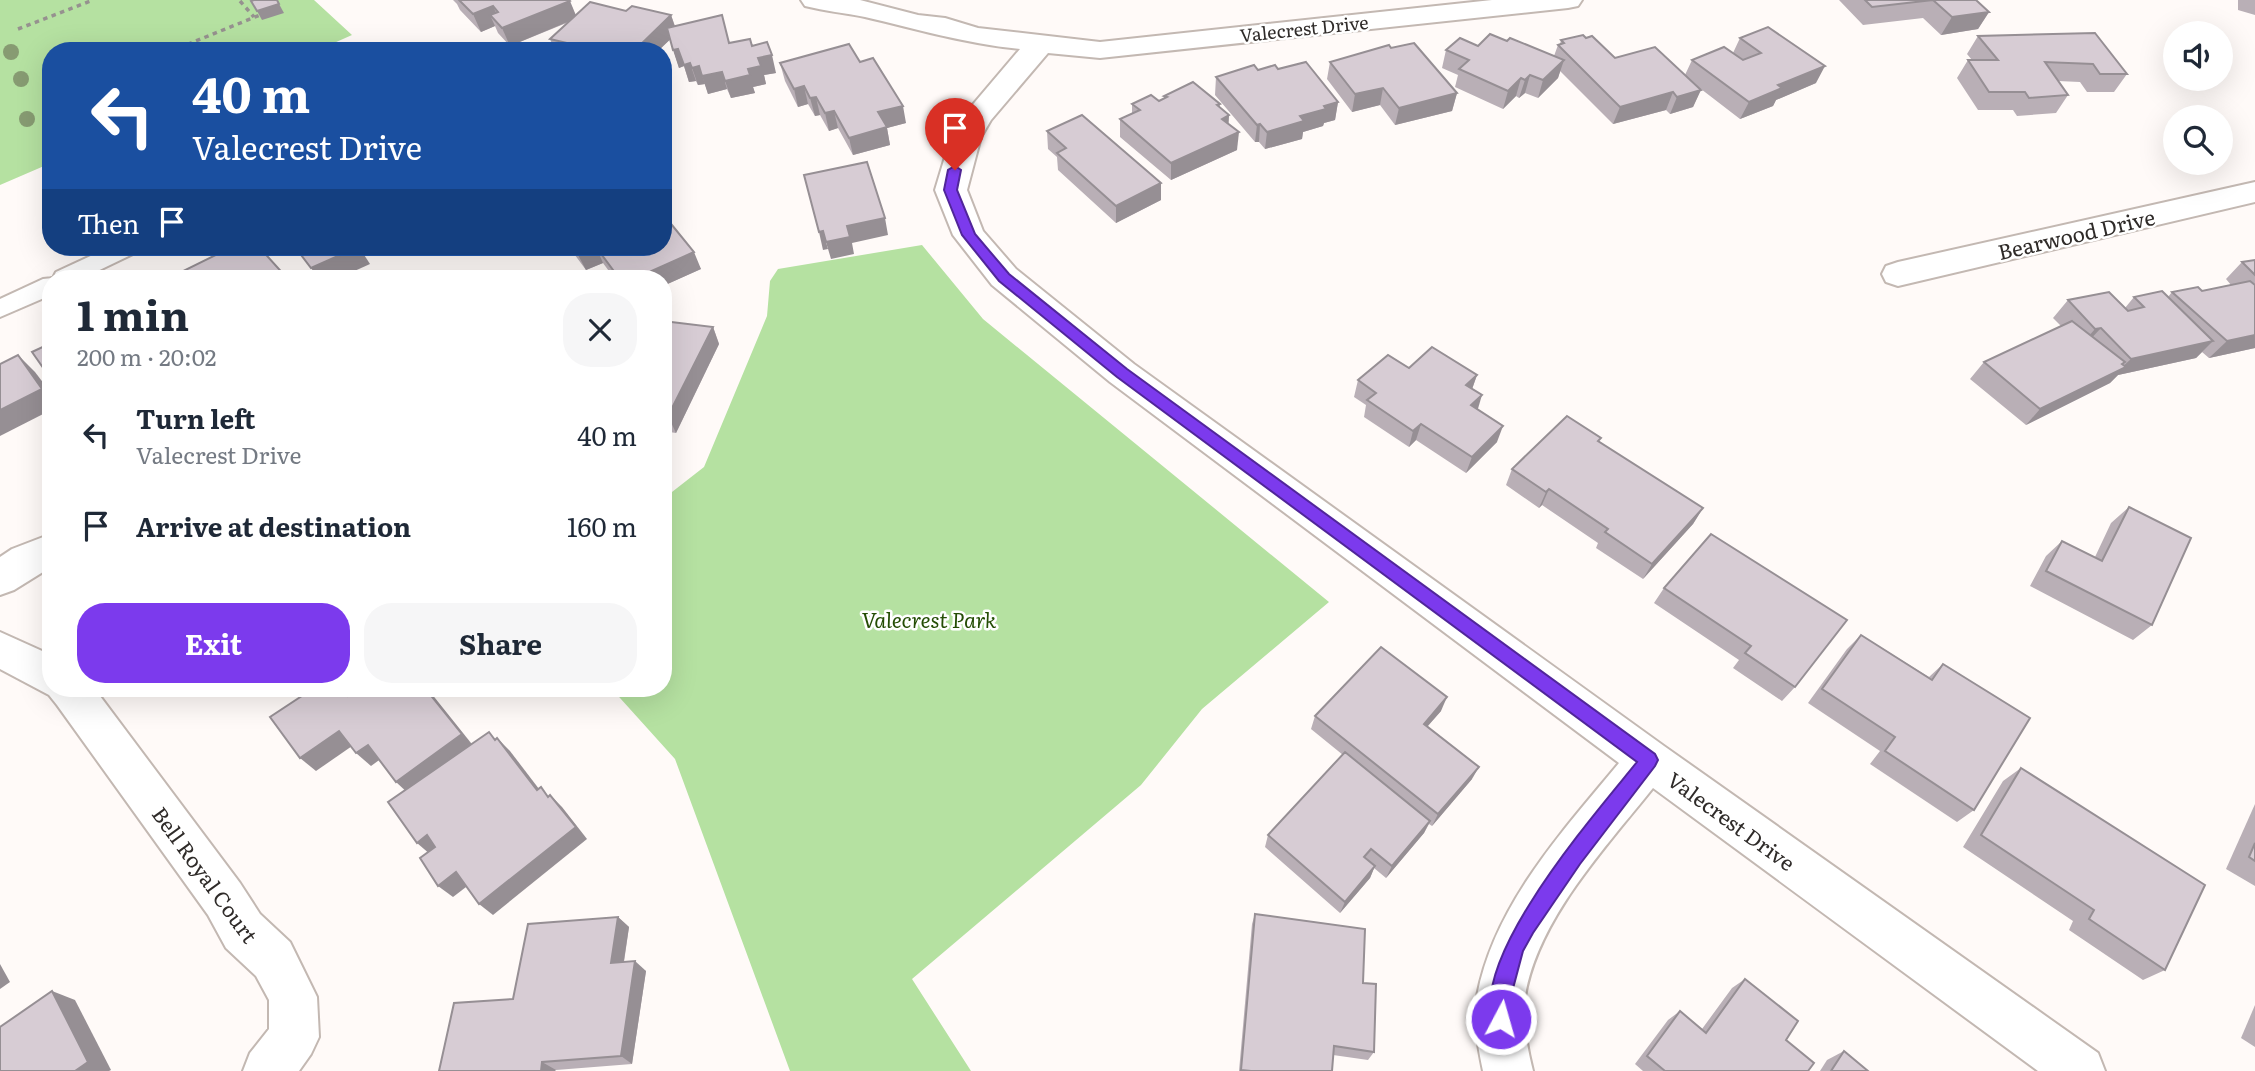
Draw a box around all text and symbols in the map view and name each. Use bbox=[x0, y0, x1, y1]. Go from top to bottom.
street label: Valecrest Drive bbox=[1238, 8, 1370, 48]
map controls bbox=[2163, 21, 2233, 175]
button: sound bbox=[2163, 21, 2233, 91]
text: 40 m bbox=[192, 55, 310, 128]
icon: left bbox=[77, 70, 168, 161]
pin bbox=[925, 98, 985, 170]
button: search bbox=[2163, 105, 2233, 175]
icon: arrive bbox=[936, 109, 974, 147]
text: Valecrest Drive bbox=[192, 122, 422, 170]
street label: Bearwood Drive bbox=[1994, 200, 2158, 266]
text: Then bbox=[77, 203, 139, 242]
icon: arrive bbox=[153, 203, 191, 241]
text: 1 min bbox=[77, 282, 189, 344]
button: close bbox=[563, 293, 637, 367]
text: 200 m · 20:02 bbox=[77, 339, 216, 373]
text: Turn left bbox=[136, 398, 255, 437]
text: 40 m bbox=[577, 415, 637, 454]
icon: left bbox=[77, 416, 115, 454]
text: Valecrest Drive bbox=[136, 437, 301, 471]
text: Arrive at destination bbox=[136, 506, 411, 545]
text: 160 m bbox=[567, 506, 637, 545]
icon: arrive bbox=[77, 507, 115, 545]
button: Exit bbox=[77, 603, 350, 683]
button: Share bbox=[364, 603, 637, 683]
park label: Valecrest Park bbox=[862, 603, 997, 634]
street label: Valecrest Drive bbox=[1662, 763, 1802, 877]
street label: Bell Royal Court bbox=[146, 799, 267, 949]
position arrow bbox=[1464, 982, 1538, 1056]

